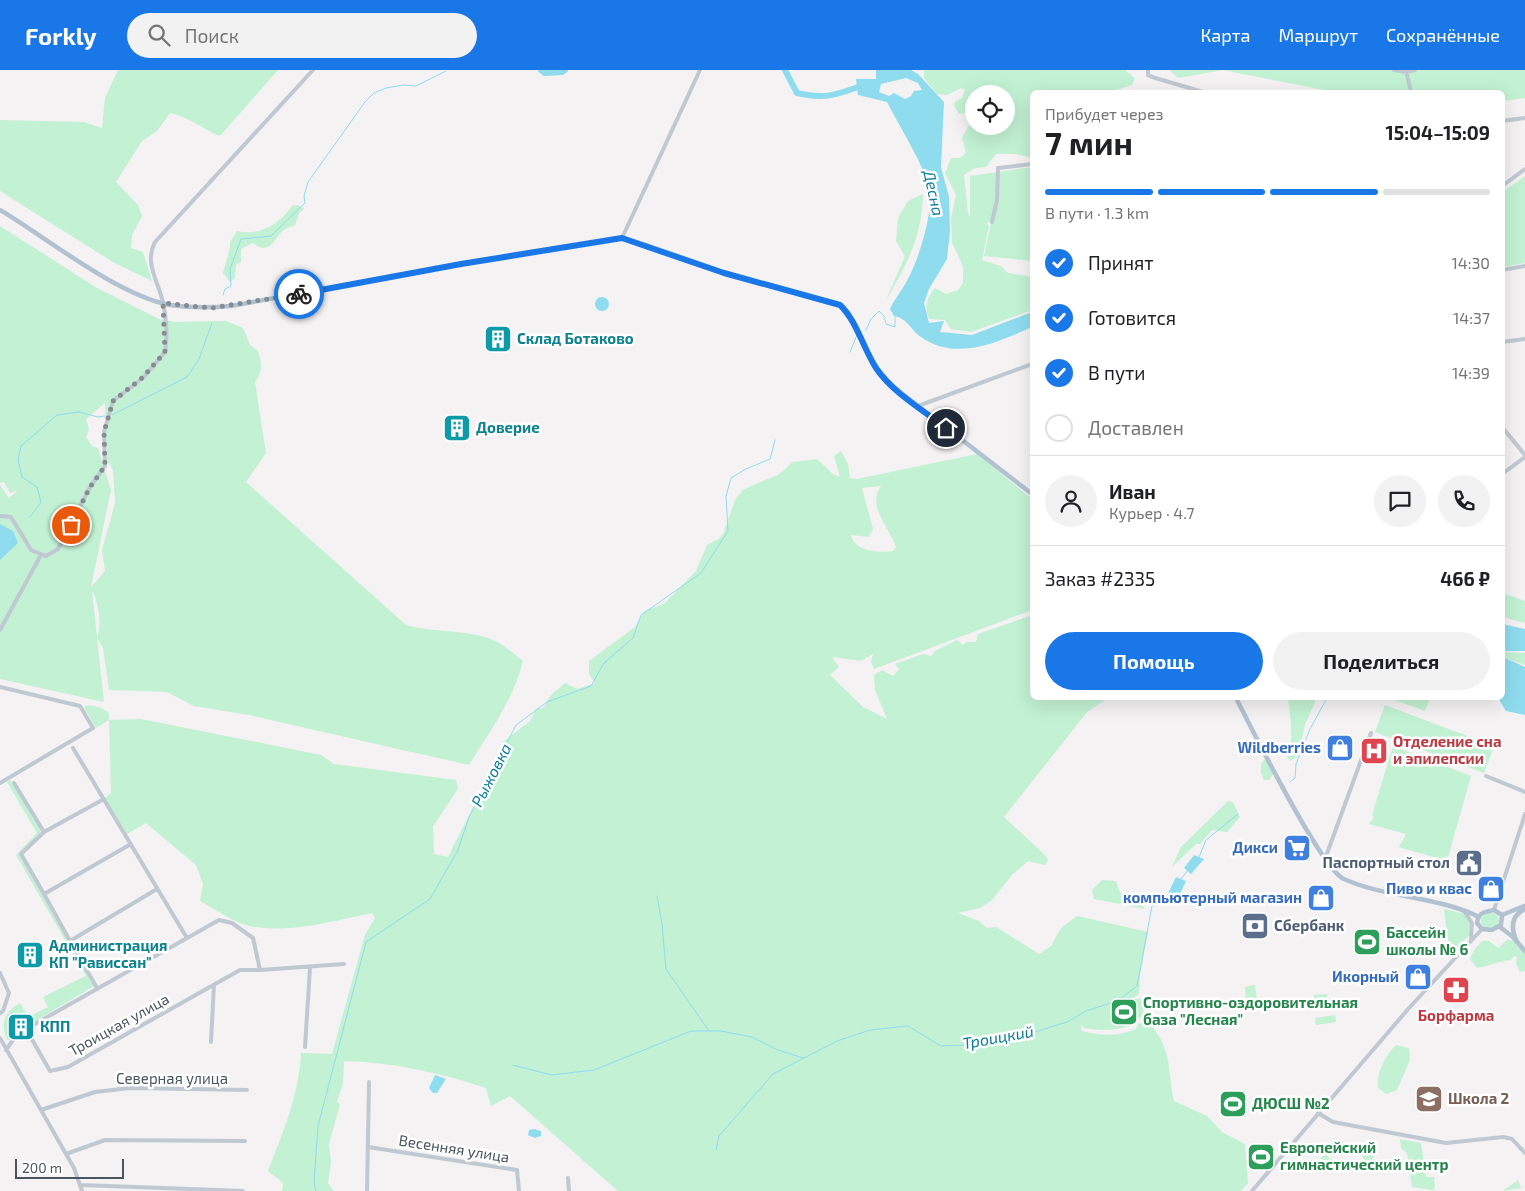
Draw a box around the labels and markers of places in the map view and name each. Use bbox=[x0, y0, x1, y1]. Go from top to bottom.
building icon: Склад Ботаково bbox=[483, 324, 513, 354]
place label: Склад Ботаково bbox=[517, 329, 634, 347]
pin bbox=[925, 407, 967, 449]
building icon: Доверие bbox=[442, 413, 472, 443]
place label: Доверие bbox=[476, 418, 540, 436]
pin bbox=[50, 504, 92, 546]
place label: Отделение сна и эпилепсии bbox=[1393, 732, 1502, 767]
shop icon: Wildberries bbox=[1325, 733, 1355, 763]
hospital icon: Отделение сна и эпилепсии bbox=[1359, 736, 1389, 766]
place label: Wildberries bbox=[1238, 738, 1321, 756]
supermarket icon: Дикси bbox=[1282, 833, 1312, 863]
place label: Дикси bbox=[1233, 838, 1278, 856]
public building icon: Паспортный стол bbox=[1454, 848, 1484, 878]
place label: Паспортный стол bbox=[1323, 853, 1450, 871]
shop icon: Пиво и квас bbox=[1476, 874, 1506, 904]
place label: Пиво и квас bbox=[1386, 879, 1472, 897]
shop icon: компьютерный магазин bbox=[1306, 883, 1336, 913]
place label: компьютерный магазин bbox=[1123, 888, 1302, 906]
bank icon: Сбербанк bbox=[1240, 911, 1270, 941]
place label: Сбербанк bbox=[1274, 916, 1345, 934]
place label: Бассейн школы № 6 bbox=[1386, 923, 1468, 958]
sports icon: Бассейн школы № 6 bbox=[1352, 927, 1382, 957]
place label: Администрация КП "Рависсан" bbox=[49, 936, 167, 971]
building icon: Администрация КП "Рависсан" bbox=[15, 940, 45, 970]
shop icon: Икорный bbox=[1403, 962, 1433, 992]
place label: Икорный bbox=[1332, 967, 1399, 985]
pharmacy icon: Борфарма bbox=[1441, 975, 1471, 1005]
place label: Спортивно-оздоровительная база "Лесная" bbox=[1143, 993, 1358, 1028]
sports icon: Спортивно-оздоровительная база "Лесная" bbox=[1109, 997, 1139, 1027]
place label: Борфарма bbox=[1418, 1006, 1494, 1024]
building icon: КПП bbox=[6, 1012, 36, 1042]
place label: КПП bbox=[40, 1017, 70, 1035]
school or university icon: Школа 2 bbox=[1414, 1084, 1444, 1114]
sports icon: ДЮСШ №2 bbox=[1218, 1089, 1248, 1119]
place label: Школа 2 bbox=[1448, 1089, 1509, 1107]
place label: ДЮСШ №2 bbox=[1252, 1094, 1330, 1112]
place label: Европейский гимнастический центр bbox=[1280, 1138, 1448, 1173]
sports icon: Европейский гимнастический центр bbox=[1246, 1142, 1276, 1172]

